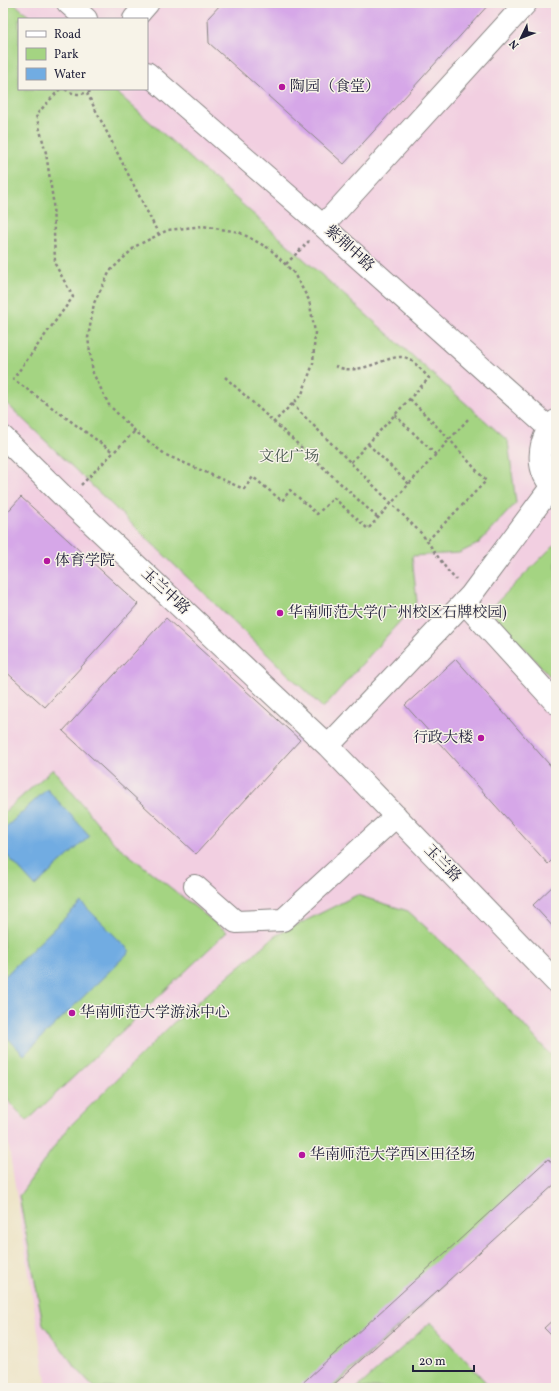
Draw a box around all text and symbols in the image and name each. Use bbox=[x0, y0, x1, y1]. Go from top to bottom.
legend bbox=[18, 18, 148, 90]
north arrow bbox=[501, 18, 541, 58]
text: Road bbox=[54, 27, 81, 43]
text: N bbox=[507, 36, 523, 52]
text: Park bbox=[54, 47, 79, 63]
text: Water bbox=[54, 67, 86, 83]
place label: 陶园（食堂） bbox=[290, 77, 380, 98]
marker: 陶园（食堂） bbox=[277, 82, 287, 92]
street label: 紫荆中路 bbox=[320, 221, 378, 277]
park label: 文化广场 bbox=[259, 447, 319, 468]
place label: 体育学院 bbox=[55, 551, 115, 572]
marker: 体育学院 bbox=[42, 556, 52, 566]
street label: 玉兰中路 bbox=[136, 564, 194, 620]
place label: 华南师范大学(广州校区石牌校园) bbox=[288, 603, 507, 624]
marker: 华南师范大学(广州校区石牌校园) bbox=[275, 608, 285, 618]
place label: 行政大楼 bbox=[413, 728, 473, 749]
marker: 行政大楼 bbox=[476, 733, 486, 743]
street label: 玉兰路 bbox=[419, 841, 465, 887]
place label: 华南师范大学游泳中心 bbox=[80, 1003, 230, 1024]
marker: 华南师范大学游泳中心 bbox=[67, 1008, 77, 1018]
place label: 华南师范大学西区田径场 bbox=[310, 1145, 475, 1166]
marker: 华南师范大学西区田径场 bbox=[297, 1150, 307, 1160]
scale bar bbox=[413, 1347, 474, 1373]
text: 20 m bbox=[419, 1354, 446, 1370]

